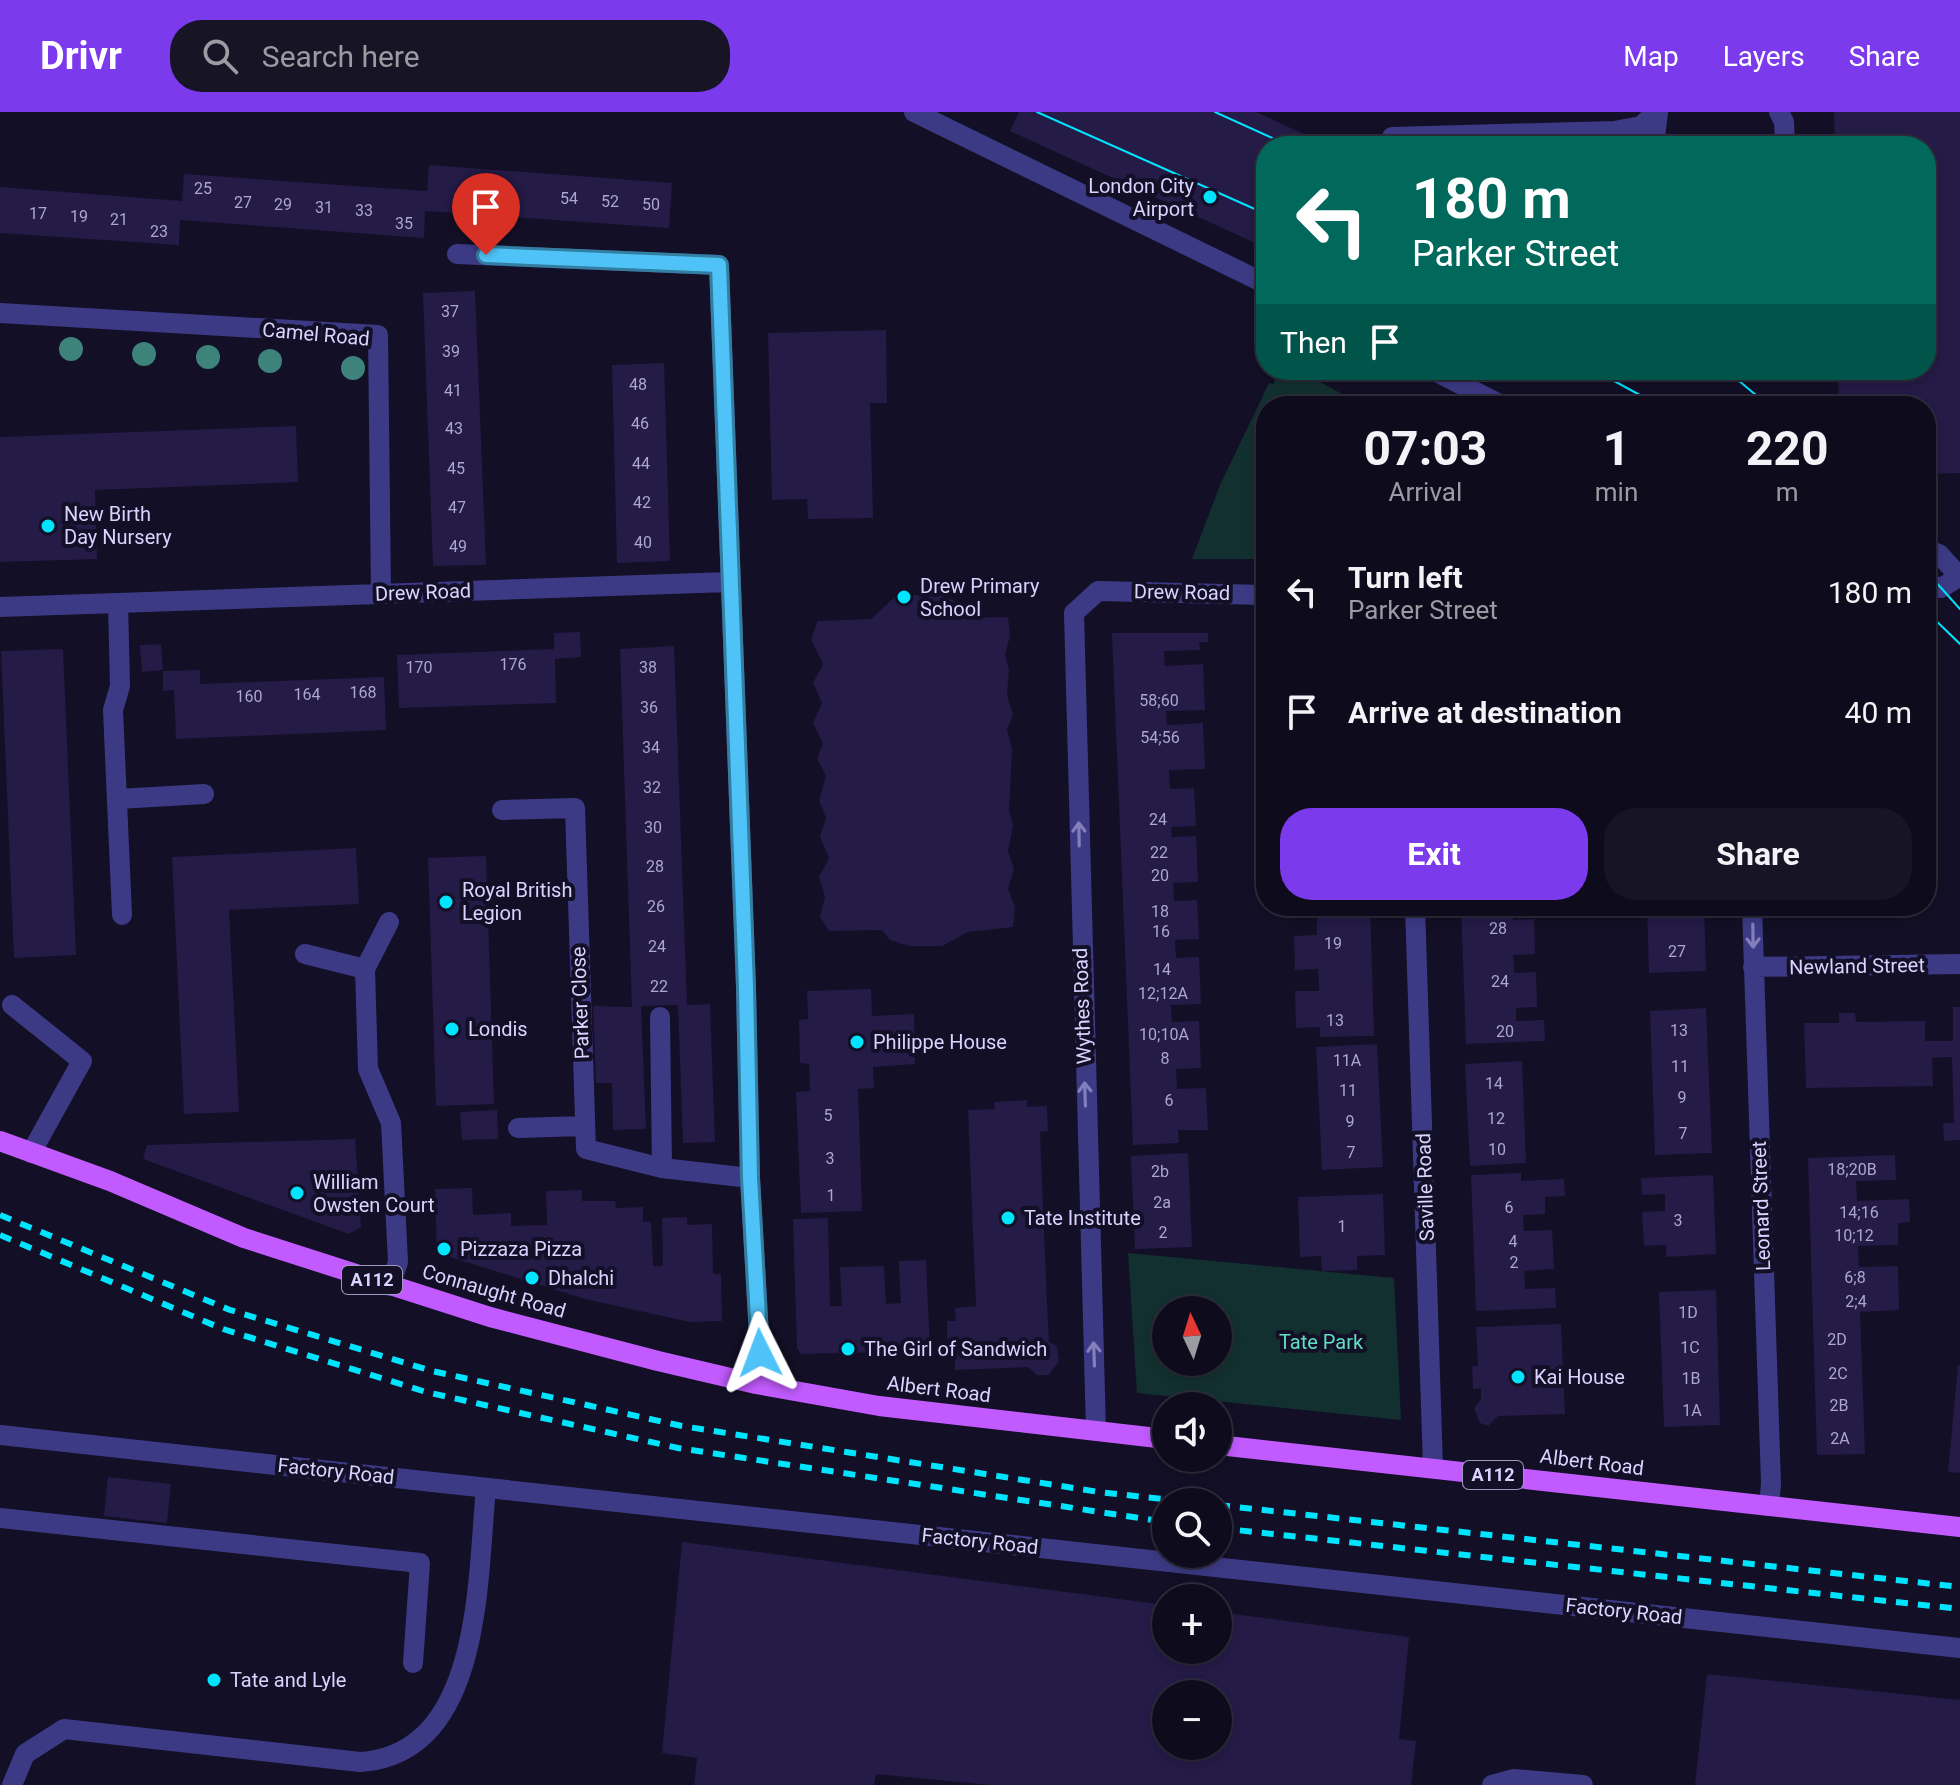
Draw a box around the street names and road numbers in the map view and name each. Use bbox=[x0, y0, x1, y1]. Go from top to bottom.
street label: Camel Road bbox=[261, 317, 371, 351]
street label: Drew Road bbox=[375, 578, 471, 606]
street label: Drew Road bbox=[1134, 579, 1230, 605]
street label: Parker Close bbox=[566, 946, 594, 1060]
street label: Wythes Road bbox=[1068, 947, 1096, 1065]
street label: Newland Street bbox=[1789, 953, 1925, 979]
street label: Saville Road bbox=[1411, 1132, 1439, 1242]
street label: Leonard Street bbox=[1747, 1140, 1775, 1272]
street label: Connaught Road bbox=[420, 1259, 568, 1323]
road number: A112 bbox=[342, 1266, 402, 1294]
street label: Albert Road bbox=[886, 1371, 992, 1407]
street label: Albert Road bbox=[1539, 1444, 1645, 1480]
street label: Factory Road bbox=[277, 1453, 395, 1489]
road number: A112 bbox=[1463, 1461, 1523, 1489]
street label: Factory Road bbox=[921, 1523, 1039, 1559]
street label: Factory Road bbox=[1565, 1593, 1683, 1629]

